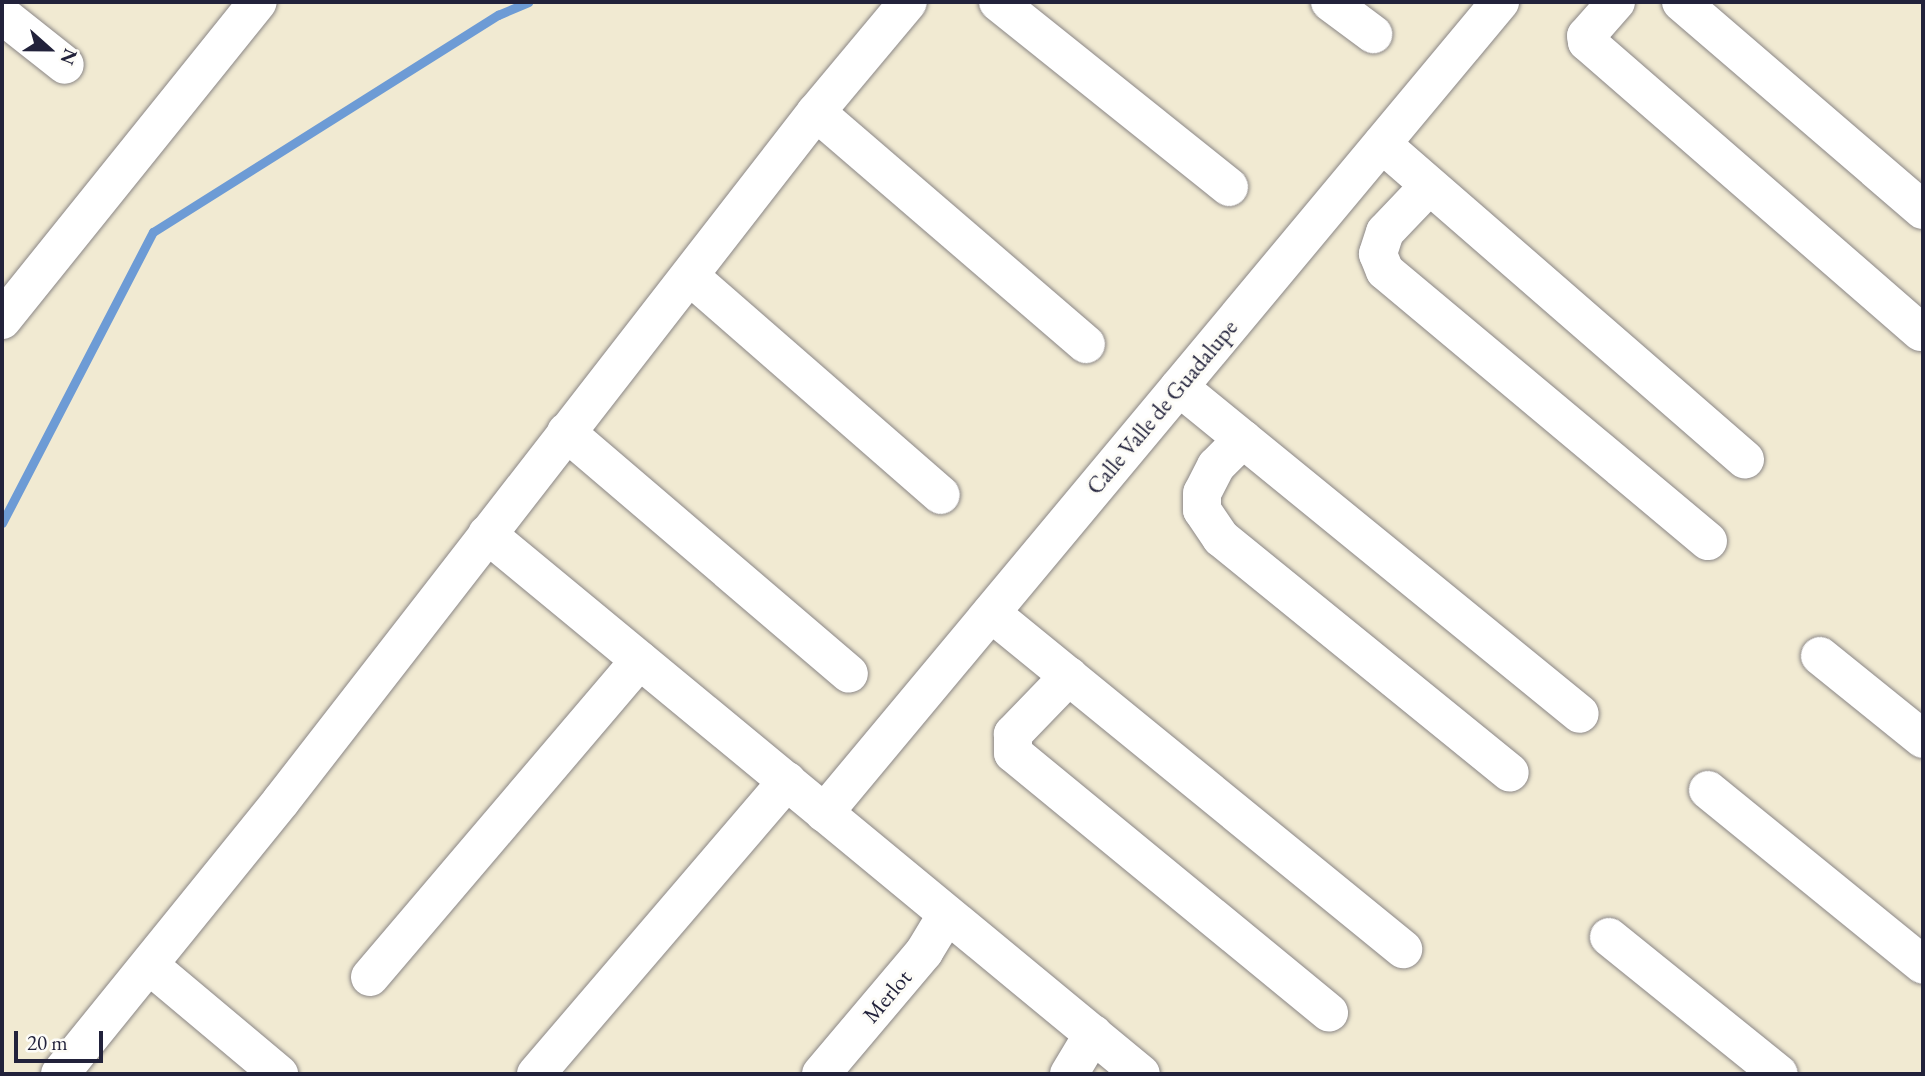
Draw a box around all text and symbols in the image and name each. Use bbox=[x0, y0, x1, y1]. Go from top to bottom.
north arrow bbox=[14, 14, 84, 84]
text: N bbox=[55, 45, 83, 68]
street label: Calle Valle de Guadalupe bbox=[1081, 314, 1243, 500]
street label: Merlot bbox=[857, 964, 917, 1028]
scale bar bbox=[18, 1016, 107, 1060]
text: 20 m bbox=[27, 1029, 68, 1056]

